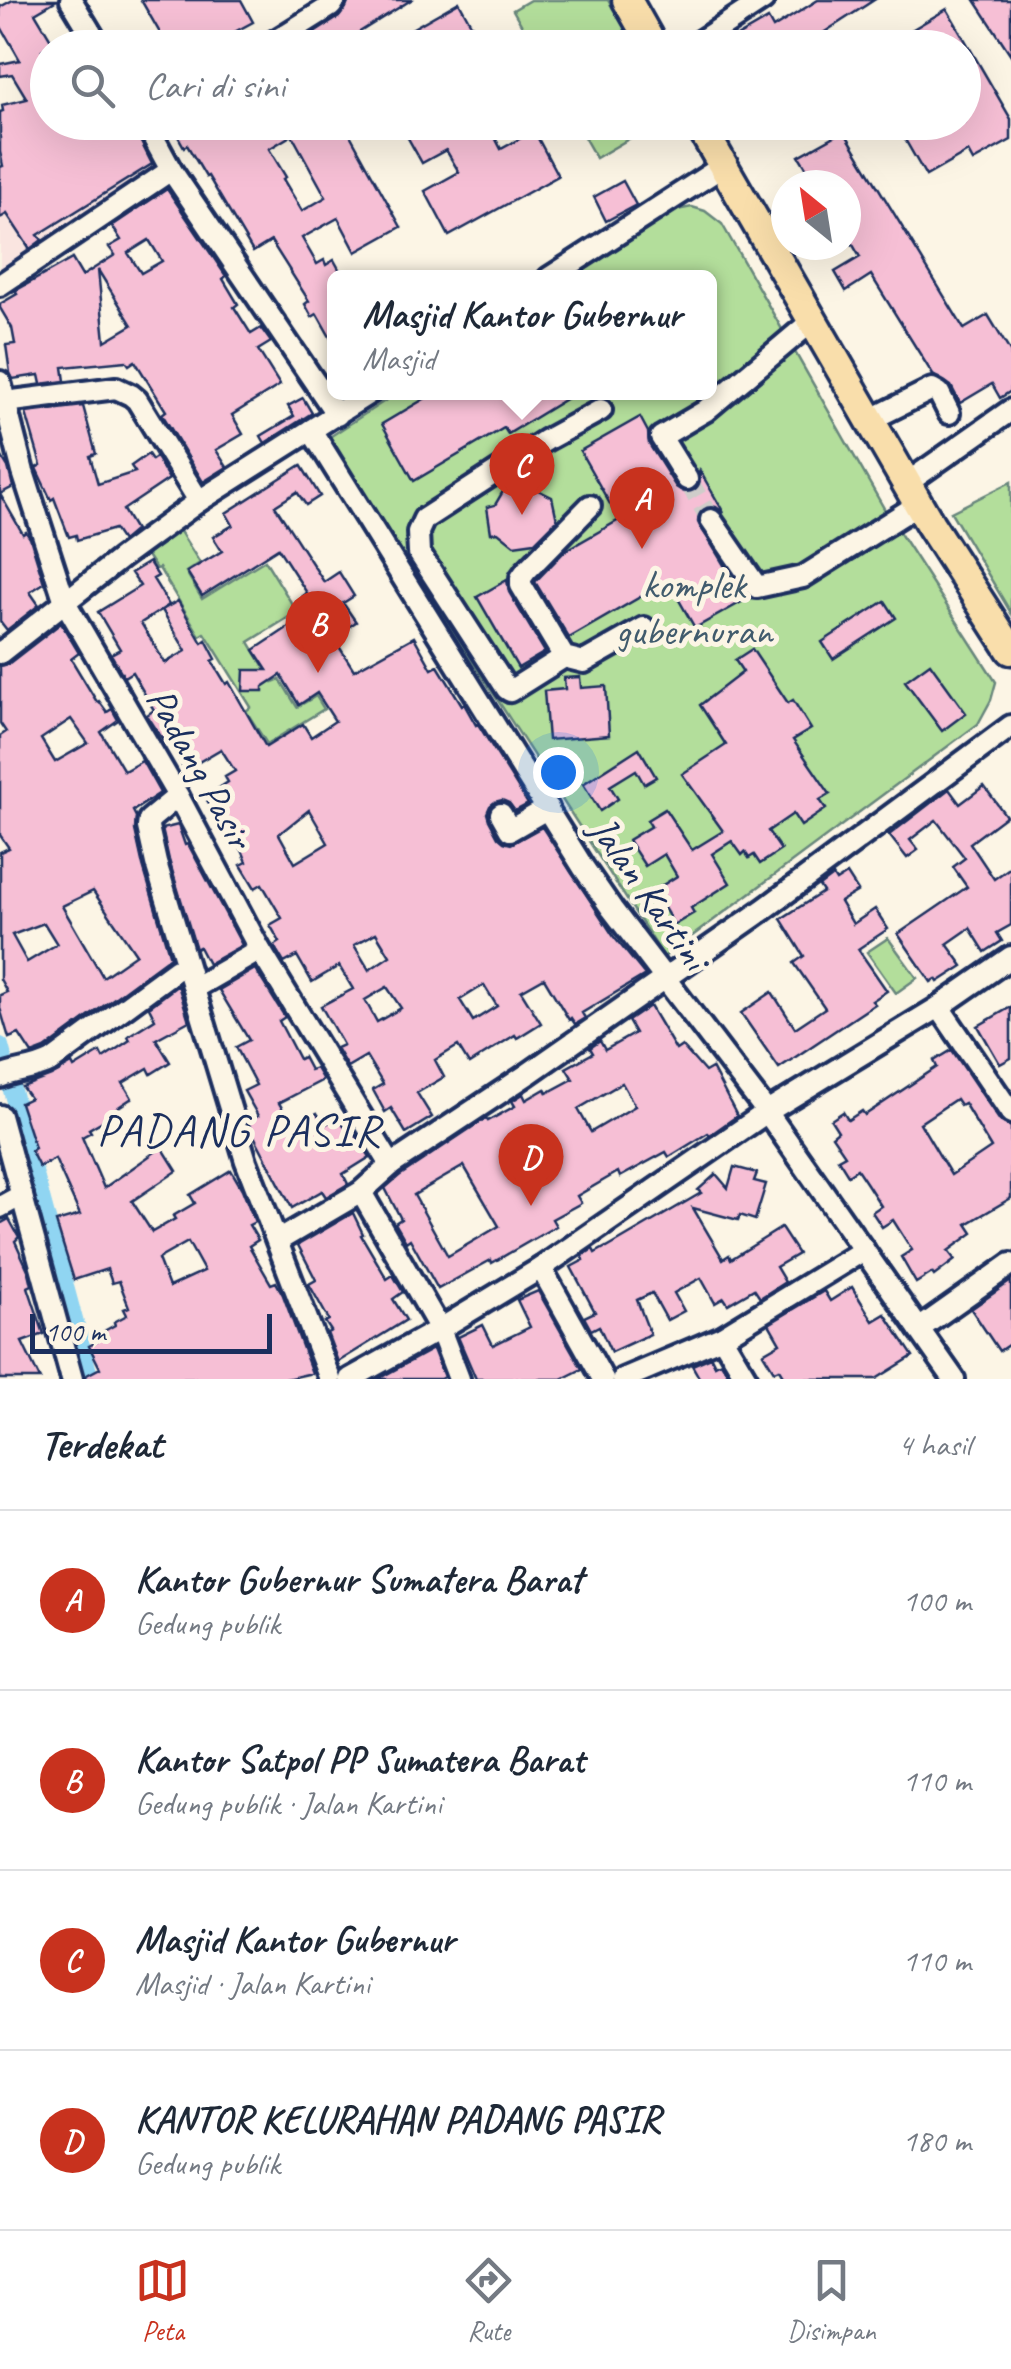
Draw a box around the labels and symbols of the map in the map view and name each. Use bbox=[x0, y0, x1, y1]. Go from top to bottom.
north arrow bbox=[771, 170, 861, 260]
pin: C bbox=[490, 432, 554, 515]
pin: A bbox=[610, 466, 674, 549]
park label: komplek gubernuran bbox=[616, 560, 774, 656]
pin: B bbox=[286, 590, 350, 673]
street label: Padang Pasir bbox=[135, 678, 266, 860]
your location bbox=[533, 747, 584, 798]
street label: Jalan Kartini bbox=[577, 805, 722, 983]
district label: PADANG PASIR bbox=[97, 1102, 384, 1159]
pin: D bbox=[498, 1124, 564, 1206]
scale bar bbox=[30, 1309, 272, 1354]

